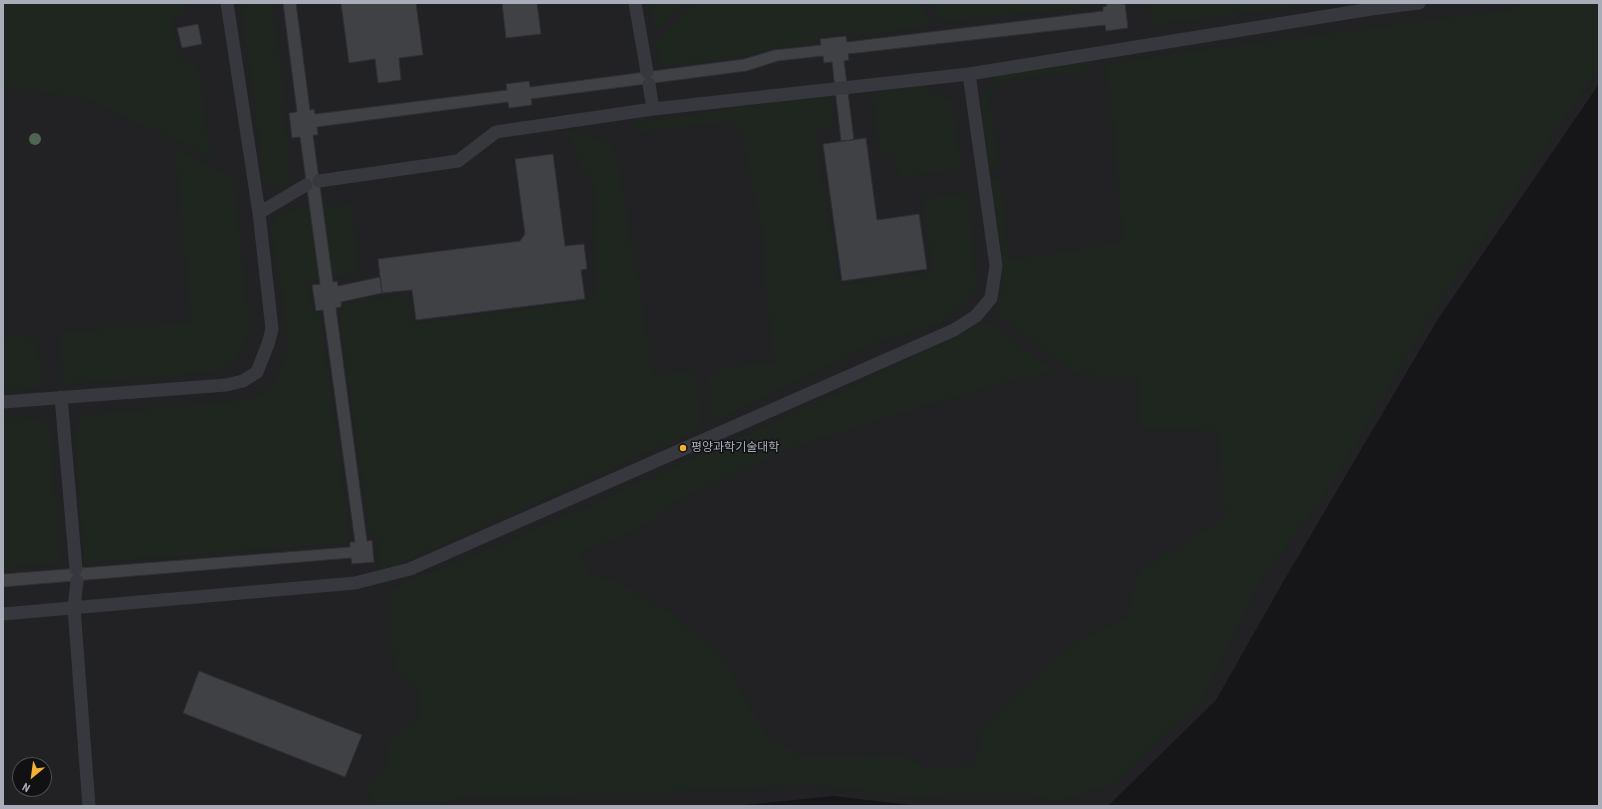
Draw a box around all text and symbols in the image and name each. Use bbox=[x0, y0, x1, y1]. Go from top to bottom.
place label: 평양과학기술대학 bbox=[691, 441, 779, 455]
marker: 평양과학기술대학 bbox=[678, 443, 688, 453]
north arrow bbox=[12, 757, 52, 797]
text: N bbox=[20, 780, 33, 794]

